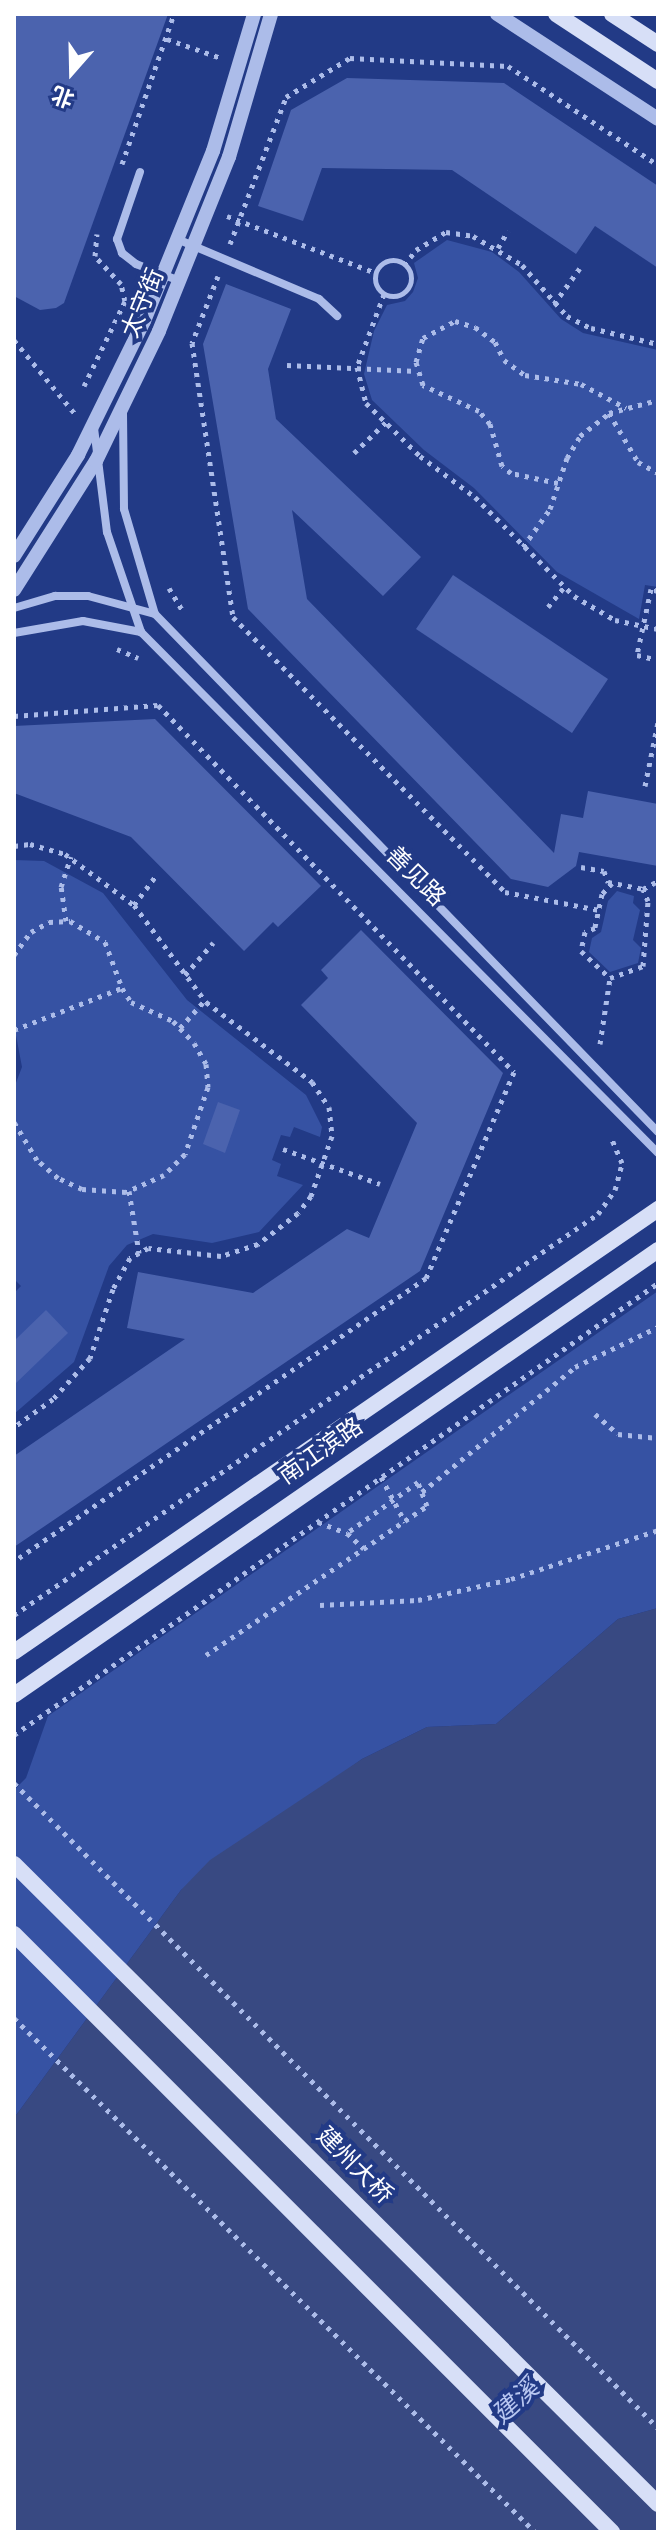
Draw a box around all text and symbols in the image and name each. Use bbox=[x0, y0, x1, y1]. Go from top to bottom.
north arrow bbox=[32, 32, 112, 112]
text: 北 bbox=[49, 79, 79, 111]
street label: 太守街 bbox=[118, 265, 172, 343]
street label: 善见路 bbox=[378, 842, 450, 914]
street label: 南江滨路 bbox=[274, 1414, 370, 1492]
street label: 建州大桥 bbox=[309, 2123, 397, 2211]
water label: 建溪 bbox=[487, 2374, 547, 2432]

